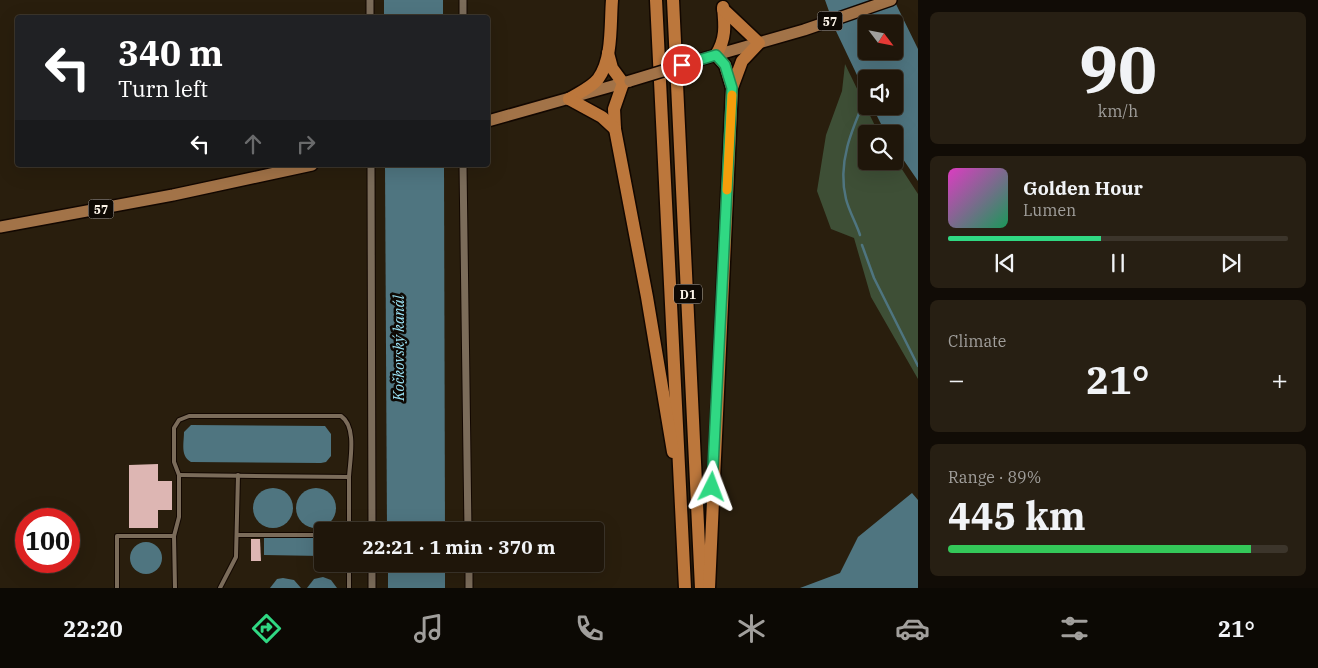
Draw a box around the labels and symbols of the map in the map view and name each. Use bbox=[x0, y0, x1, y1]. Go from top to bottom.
road number: 57 bbox=[818, 12, 842, 30]
north arrow bbox=[858, 15, 902, 60]
pin bbox=[661, 44, 703, 86]
road number: 57 bbox=[88, 200, 114, 218]
road number: D1 bbox=[674, 284, 702, 304]
water label: Kočkovský kanál bbox=[389, 294, 408, 402]
position arrow bbox=[685, 460, 737, 512]
speed limit sign: 100 bbox=[15, 508, 80, 573]

